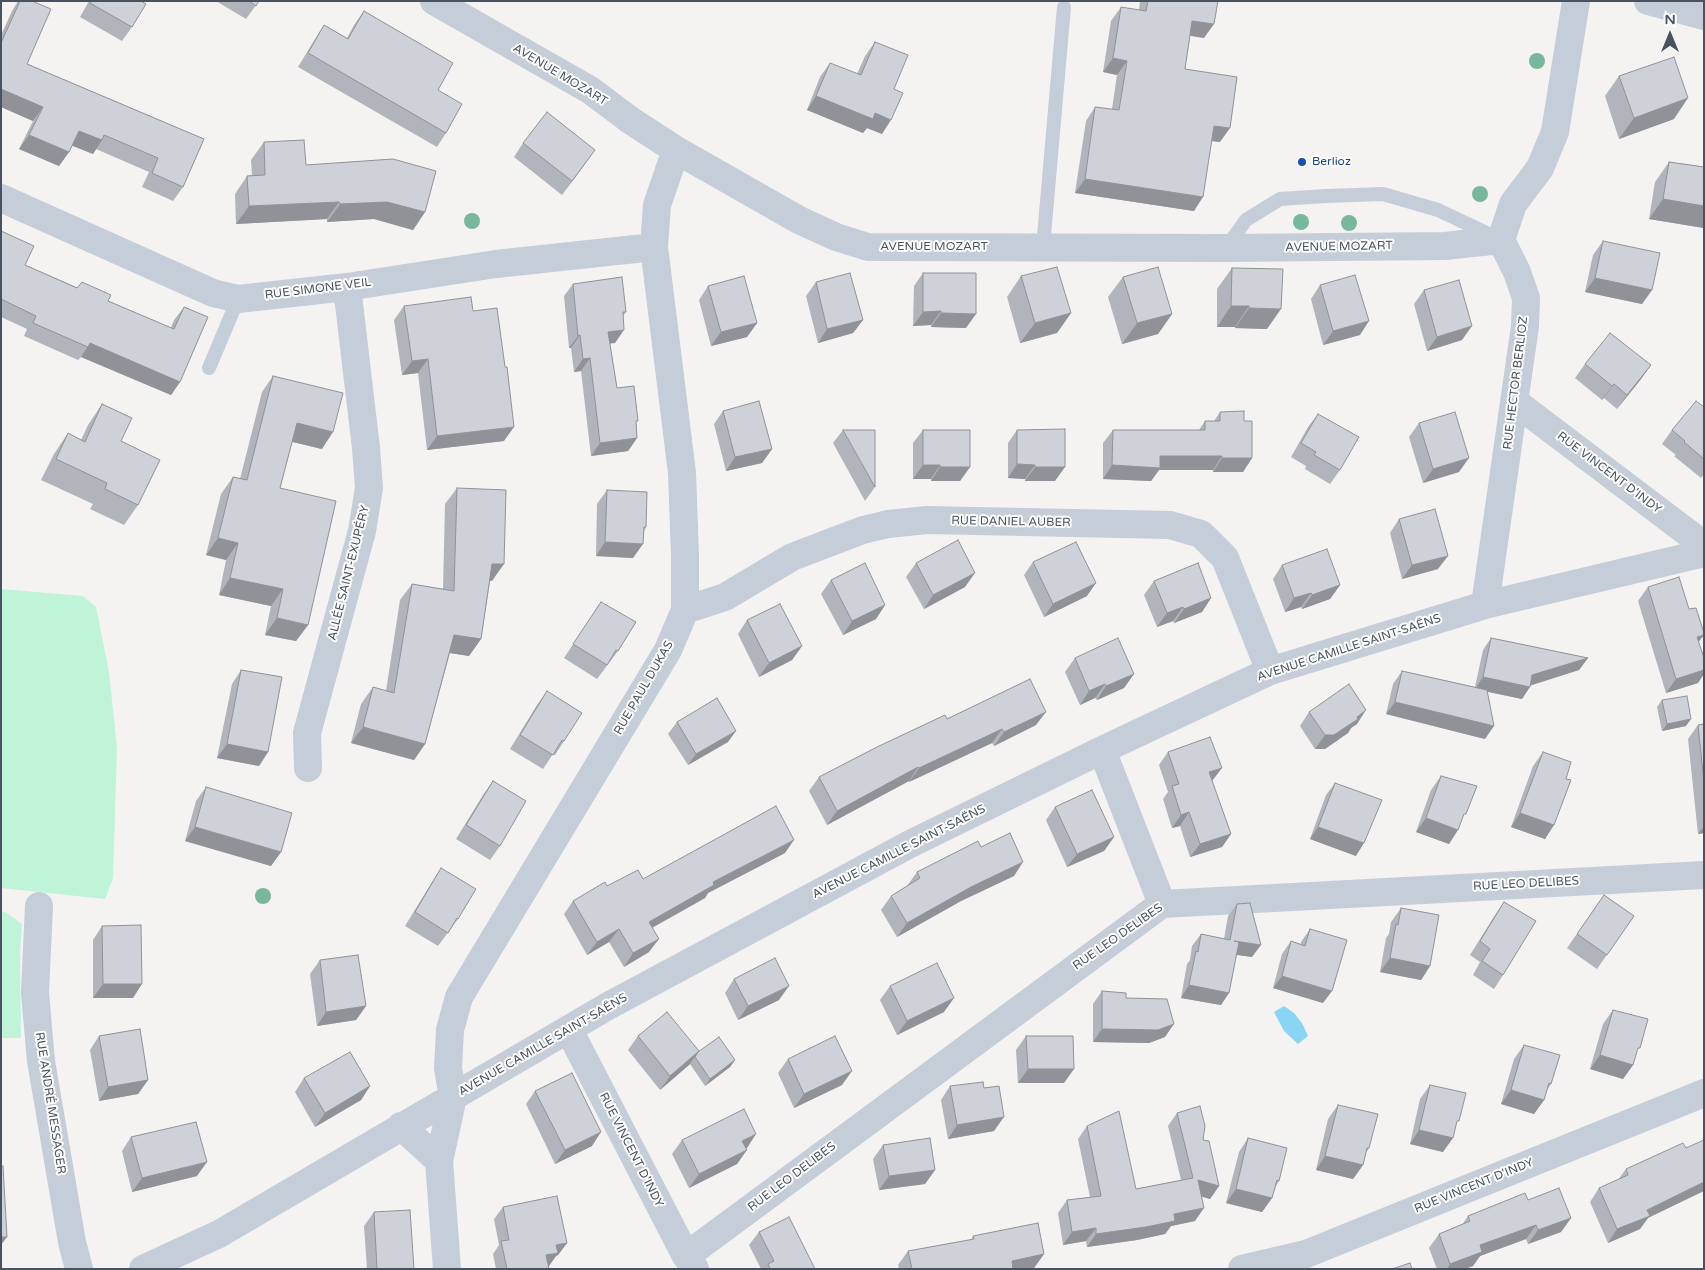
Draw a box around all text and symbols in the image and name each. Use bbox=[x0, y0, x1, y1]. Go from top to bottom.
north arrow bbox=[1645, 10, 1695, 60]
text: N bbox=[1664, 11, 1676, 28]
street label: AVENUE MOZART bbox=[510, 41, 610, 109]
place label: Berlioz bbox=[1312, 155, 1351, 169]
marker: Berlioz bbox=[1296, 156, 1308, 168]
street label: AVENUE MOZART bbox=[1285, 239, 1393, 255]
street label: AVENUE MOZART bbox=[880, 240, 988, 254]
street label: RUE SIMONE VEIL bbox=[264, 275, 372, 303]
street label: RUE HECTOR BERLIOZ bbox=[1501, 316, 1531, 450]
street label: RUE VINCENT D'INDY bbox=[1554, 429, 1664, 517]
street label: ALLÉE SAINT-EXUPÉRY bbox=[325, 504, 373, 642]
street label: RUE DANIEL AUBER bbox=[951, 514, 1071, 530]
street label: AVENUE CAMILLE SAINT-SAËNS bbox=[1255, 611, 1443, 685]
street label: RUE PAUL DUKAS bbox=[611, 638, 677, 738]
street label: AVENUE CAMILLE SAINT-SAËNS bbox=[810, 802, 988, 902]
street label: RUE LEO DELIBES bbox=[1473, 874, 1579, 894]
street label: RUE LEO DELIBES bbox=[1070, 901, 1166, 973]
street label: AVENUE CAMILLE SAINT-SAËNS bbox=[456, 991, 630, 1099]
street label: RUE ANDRÉ MESSAGER bbox=[32, 1031, 68, 1175]
street label: RUE VINCENT D'INDY bbox=[596, 1090, 666, 1210]
street label: RUE LEO DELIBES bbox=[745, 1139, 839, 1215]
street label: RUE VINCENT D'INDY bbox=[1412, 1156, 1536, 1216]

